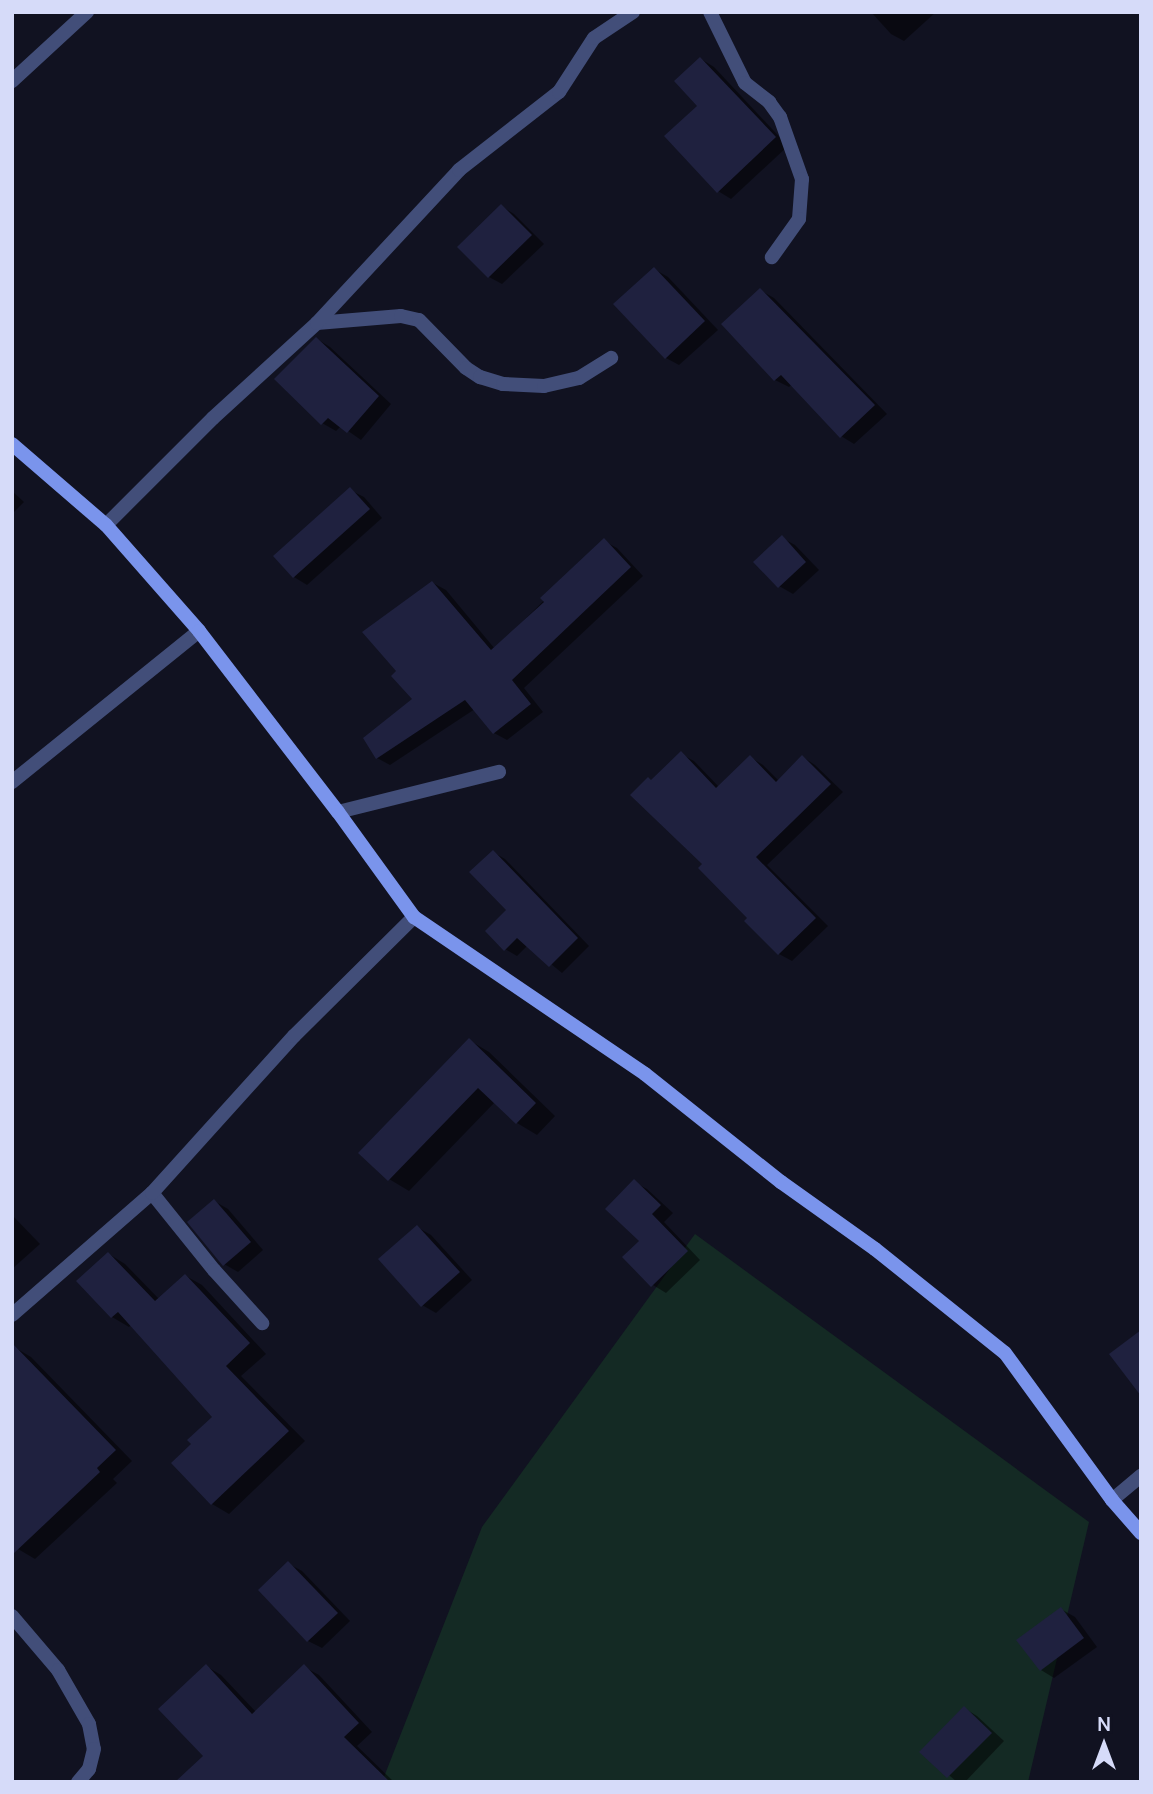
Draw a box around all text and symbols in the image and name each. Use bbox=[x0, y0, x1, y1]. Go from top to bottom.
north arrow bbox=[1069, 1710, 1139, 1780]
text: N bbox=[1097, 1711, 1111, 1737]

